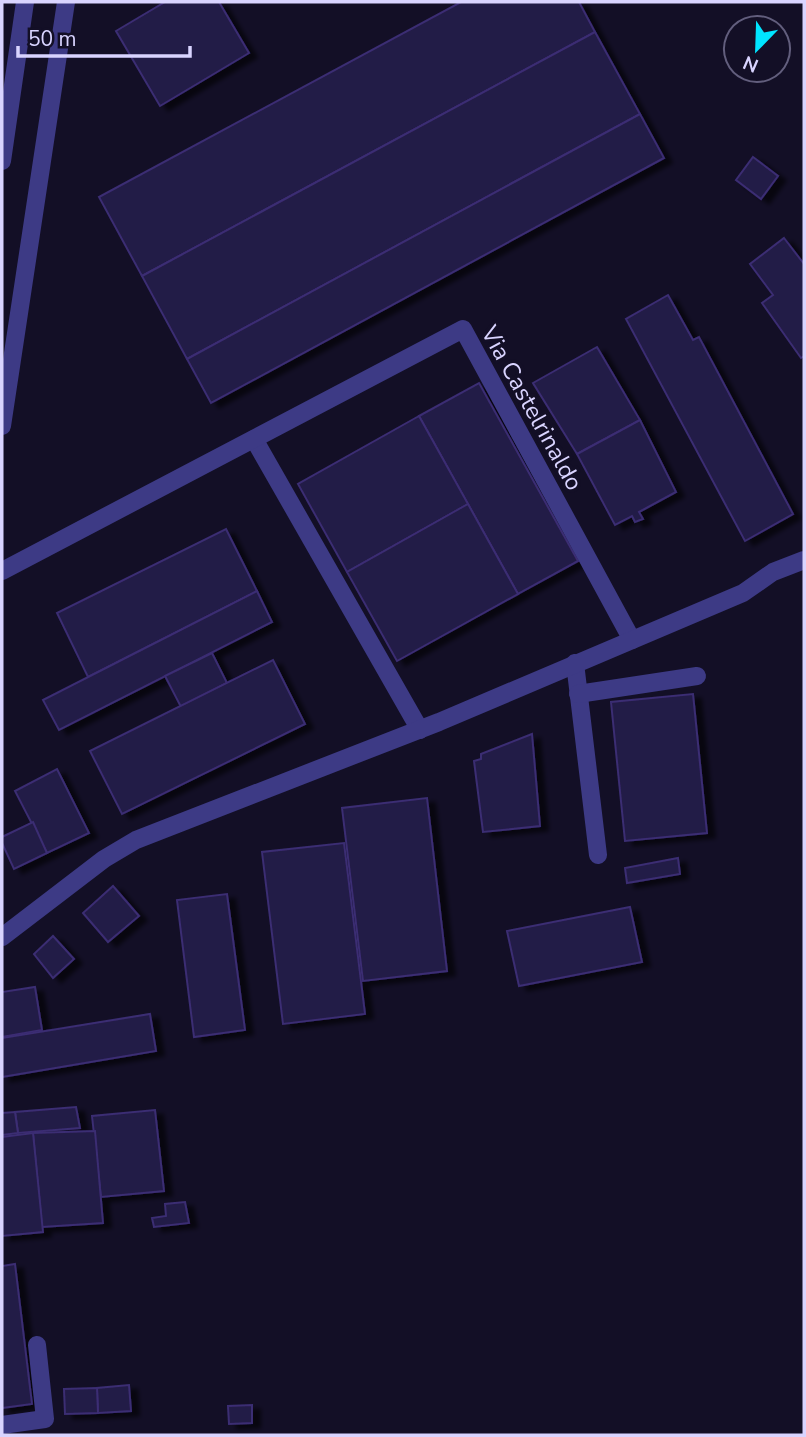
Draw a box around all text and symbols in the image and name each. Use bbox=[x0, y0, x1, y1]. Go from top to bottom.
scale bar bbox=[18, 14, 189, 58]
north arrow bbox=[722, 14, 792, 84]
text: 50 m bbox=[28, 25, 77, 53]
text: N bbox=[739, 49, 762, 78]
street label: Via Castelrinaldo bbox=[473, 319, 591, 496]

